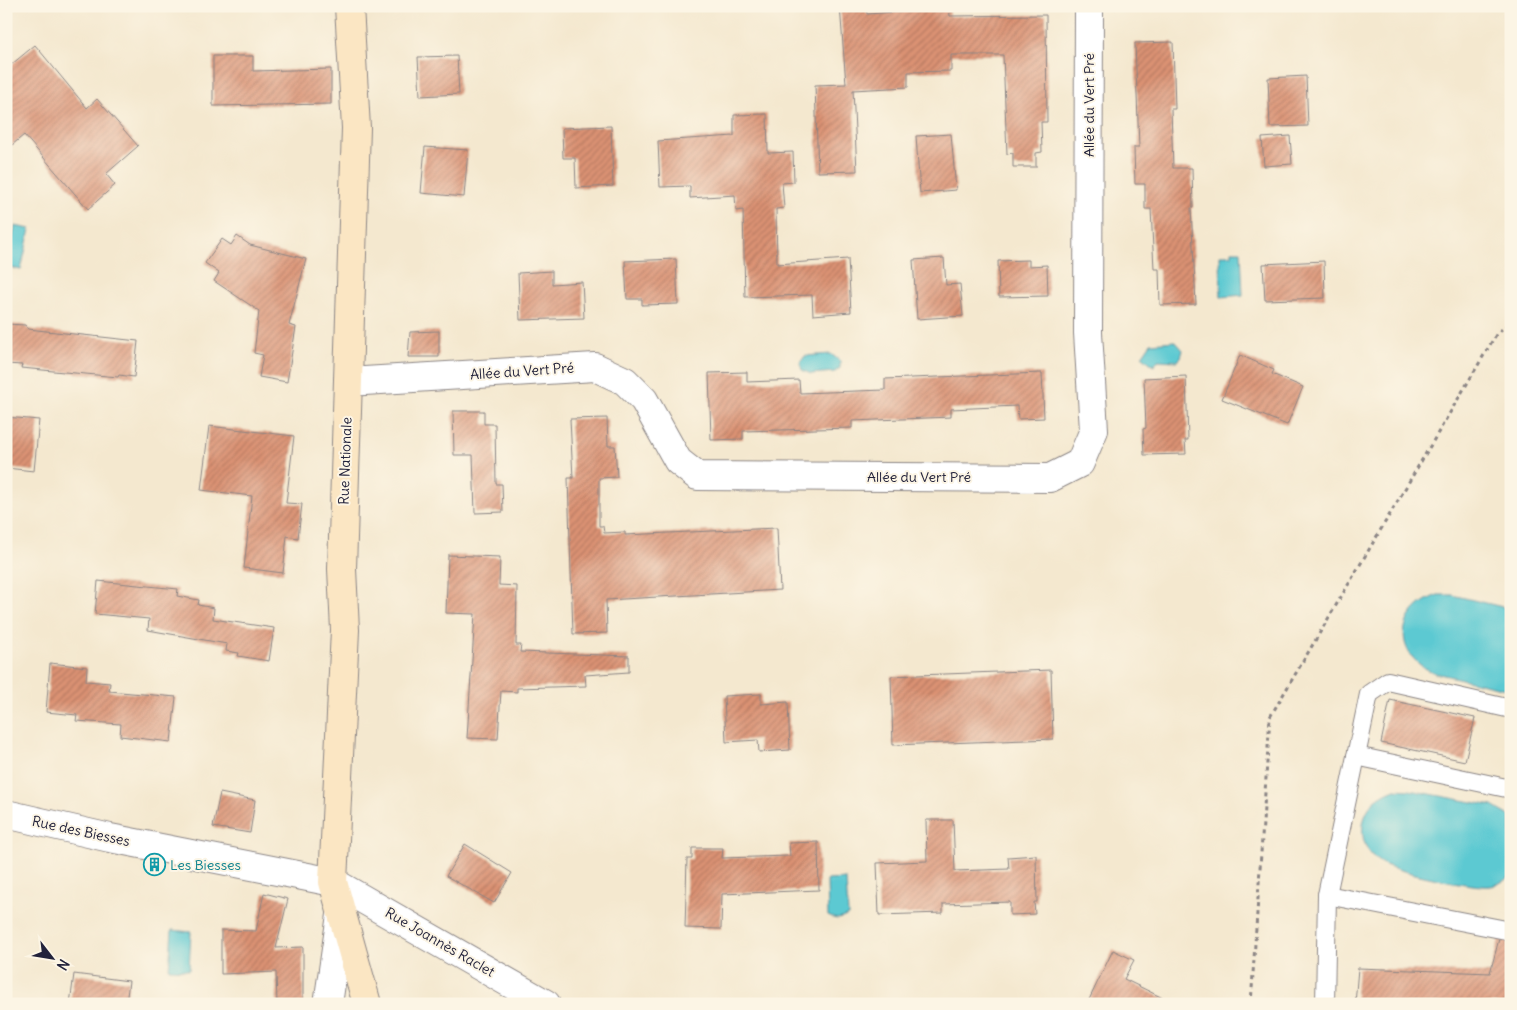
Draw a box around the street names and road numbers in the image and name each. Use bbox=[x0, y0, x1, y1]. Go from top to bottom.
street label: Allée du Vert Pré bbox=[1080, 53, 1098, 157]
street label: Allée du Vert Pré bbox=[469, 358, 575, 384]
street label: Rue Nationale bbox=[334, 417, 356, 505]
street label: Allée du Vert Pré bbox=[867, 468, 971, 486]
street label: Rue des Biesses bbox=[30, 812, 132, 850]
street label: Rue Joannès Raclet bbox=[382, 903, 498, 981]

